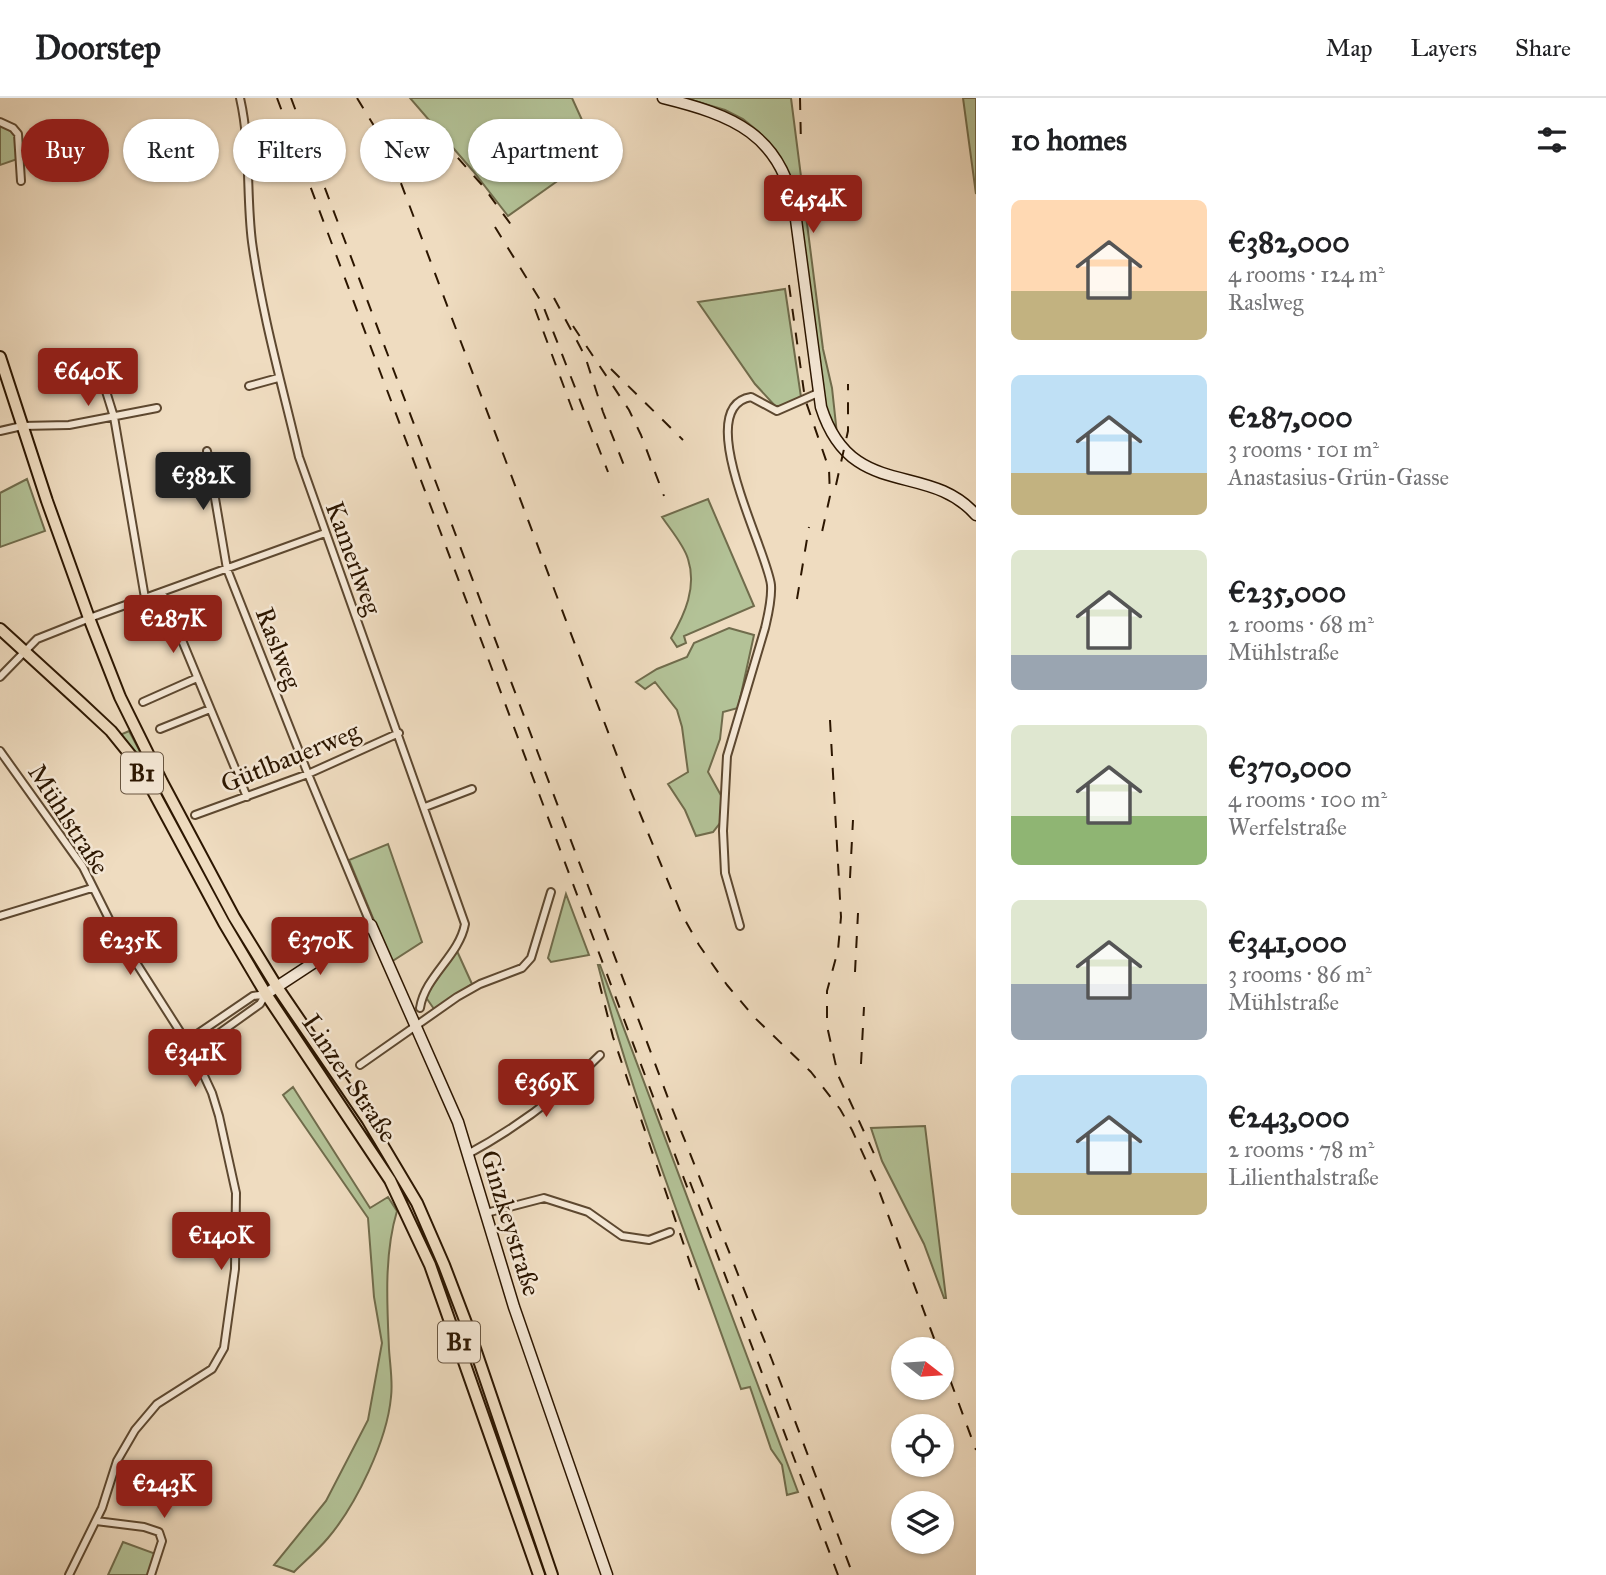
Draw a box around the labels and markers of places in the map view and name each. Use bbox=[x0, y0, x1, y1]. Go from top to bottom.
pin: €454K bbox=[764, 176, 862, 235]
pin: €640K bbox=[39, 348, 137, 408]
pin: €382K bbox=[154, 452, 252, 512]
pin: €287K bbox=[124, 596, 222, 655]
pin: €235K bbox=[81, 918, 179, 977]
pin: €370K bbox=[271, 918, 369, 977]
pin: €341K bbox=[146, 1030, 244, 1089]
pin: €369K bbox=[497, 1060, 595, 1119]
pin: €140K bbox=[172, 1212, 270, 1272]
pin: €243K bbox=[115, 1460, 213, 1520]

